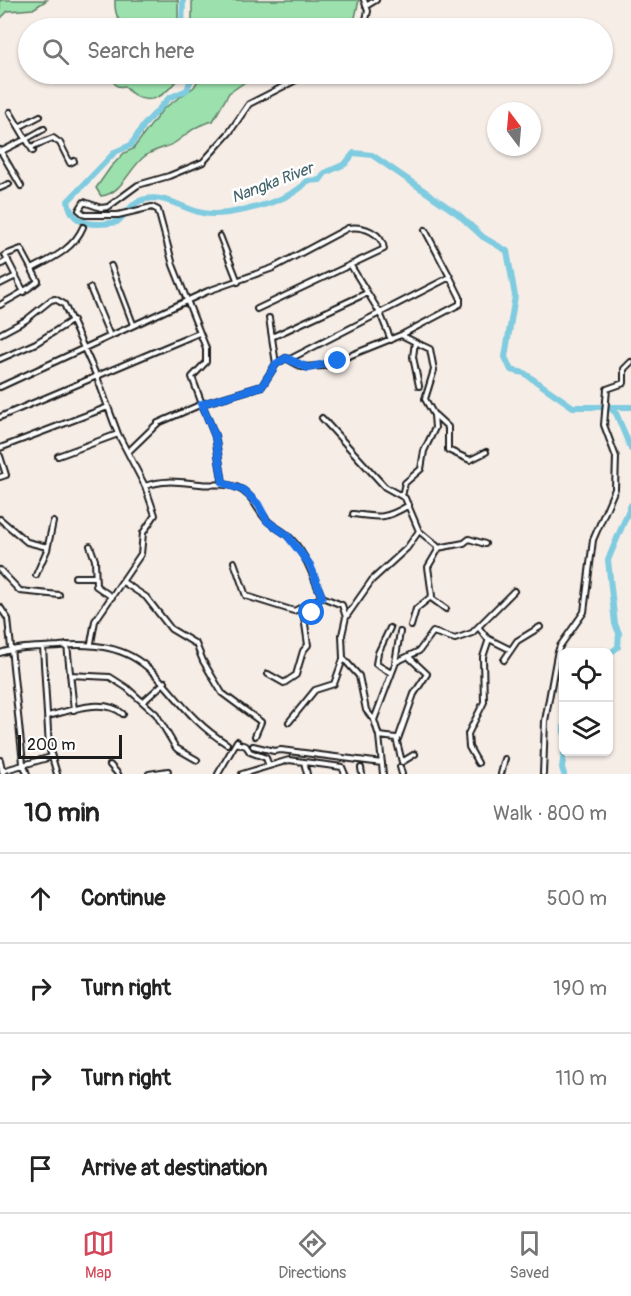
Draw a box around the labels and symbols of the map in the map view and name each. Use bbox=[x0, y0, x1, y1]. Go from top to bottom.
north arrow bbox=[487, 102, 541, 156]
water label: Nangka River bbox=[229, 157, 318, 208]
route end bbox=[324, 347, 350, 373]
route start bbox=[298, 599, 324, 625]
scale bar bbox=[18, 732, 122, 760]

